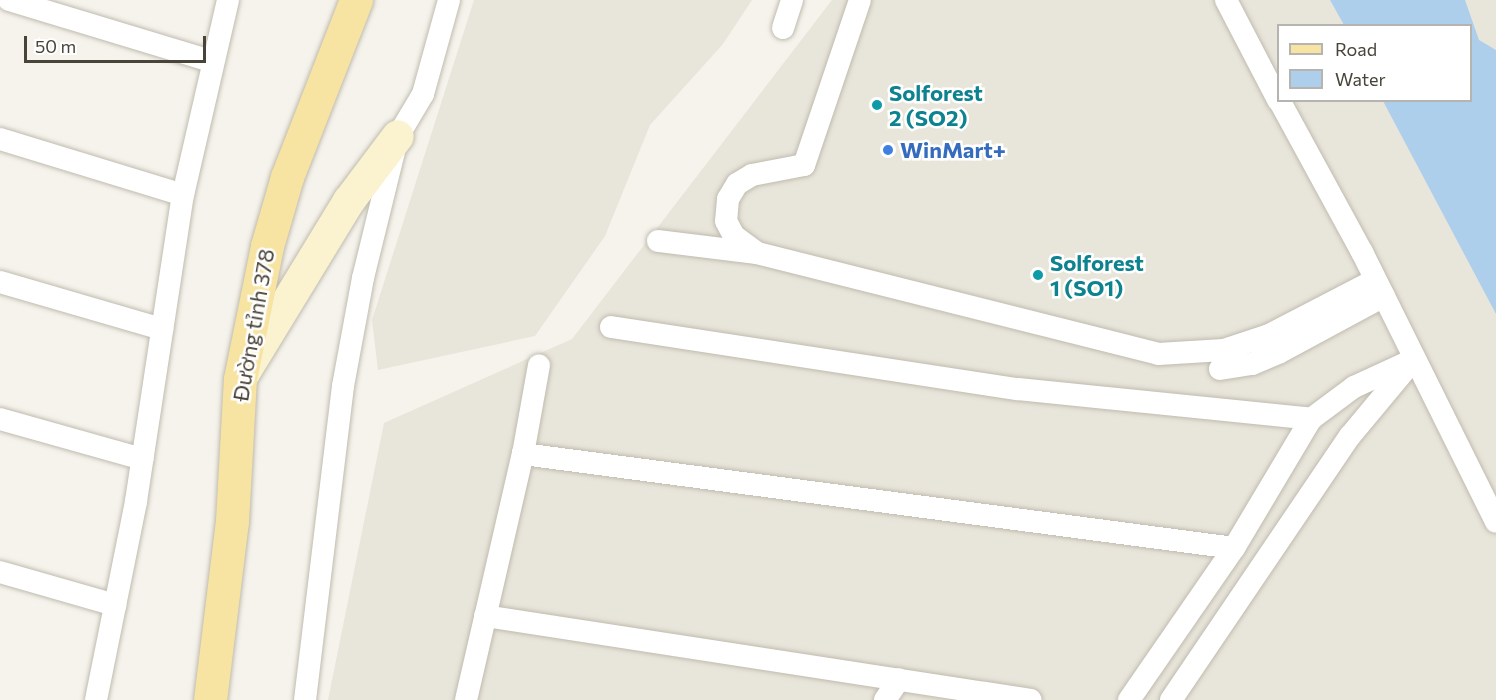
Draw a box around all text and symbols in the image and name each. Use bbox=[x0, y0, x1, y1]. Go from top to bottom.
scale bar bbox=[27, 24, 208, 62]
legend bbox=[1277, 24, 1472, 102]
text: 50 m bbox=[35, 35, 76, 57]
text: Road bbox=[1335, 38, 1377, 60]
text: Water bbox=[1335, 68, 1386, 90]
place label: Solforest 2 (SO2) bbox=[889, 79, 983, 130]
marker: Solforest 2 (SO2) bbox=[870, 98, 884, 112]
place label: WinMart+ bbox=[900, 137, 1006, 163]
marker: WinMart+ bbox=[881, 143, 895, 157]
street label: Đường tỉnh 378 bbox=[227, 247, 279, 403]
place label: Solforest 1 (SO1) bbox=[1050, 249, 1144, 300]
marker: Solforest 1 (SO1) bbox=[1031, 268, 1045, 282]

